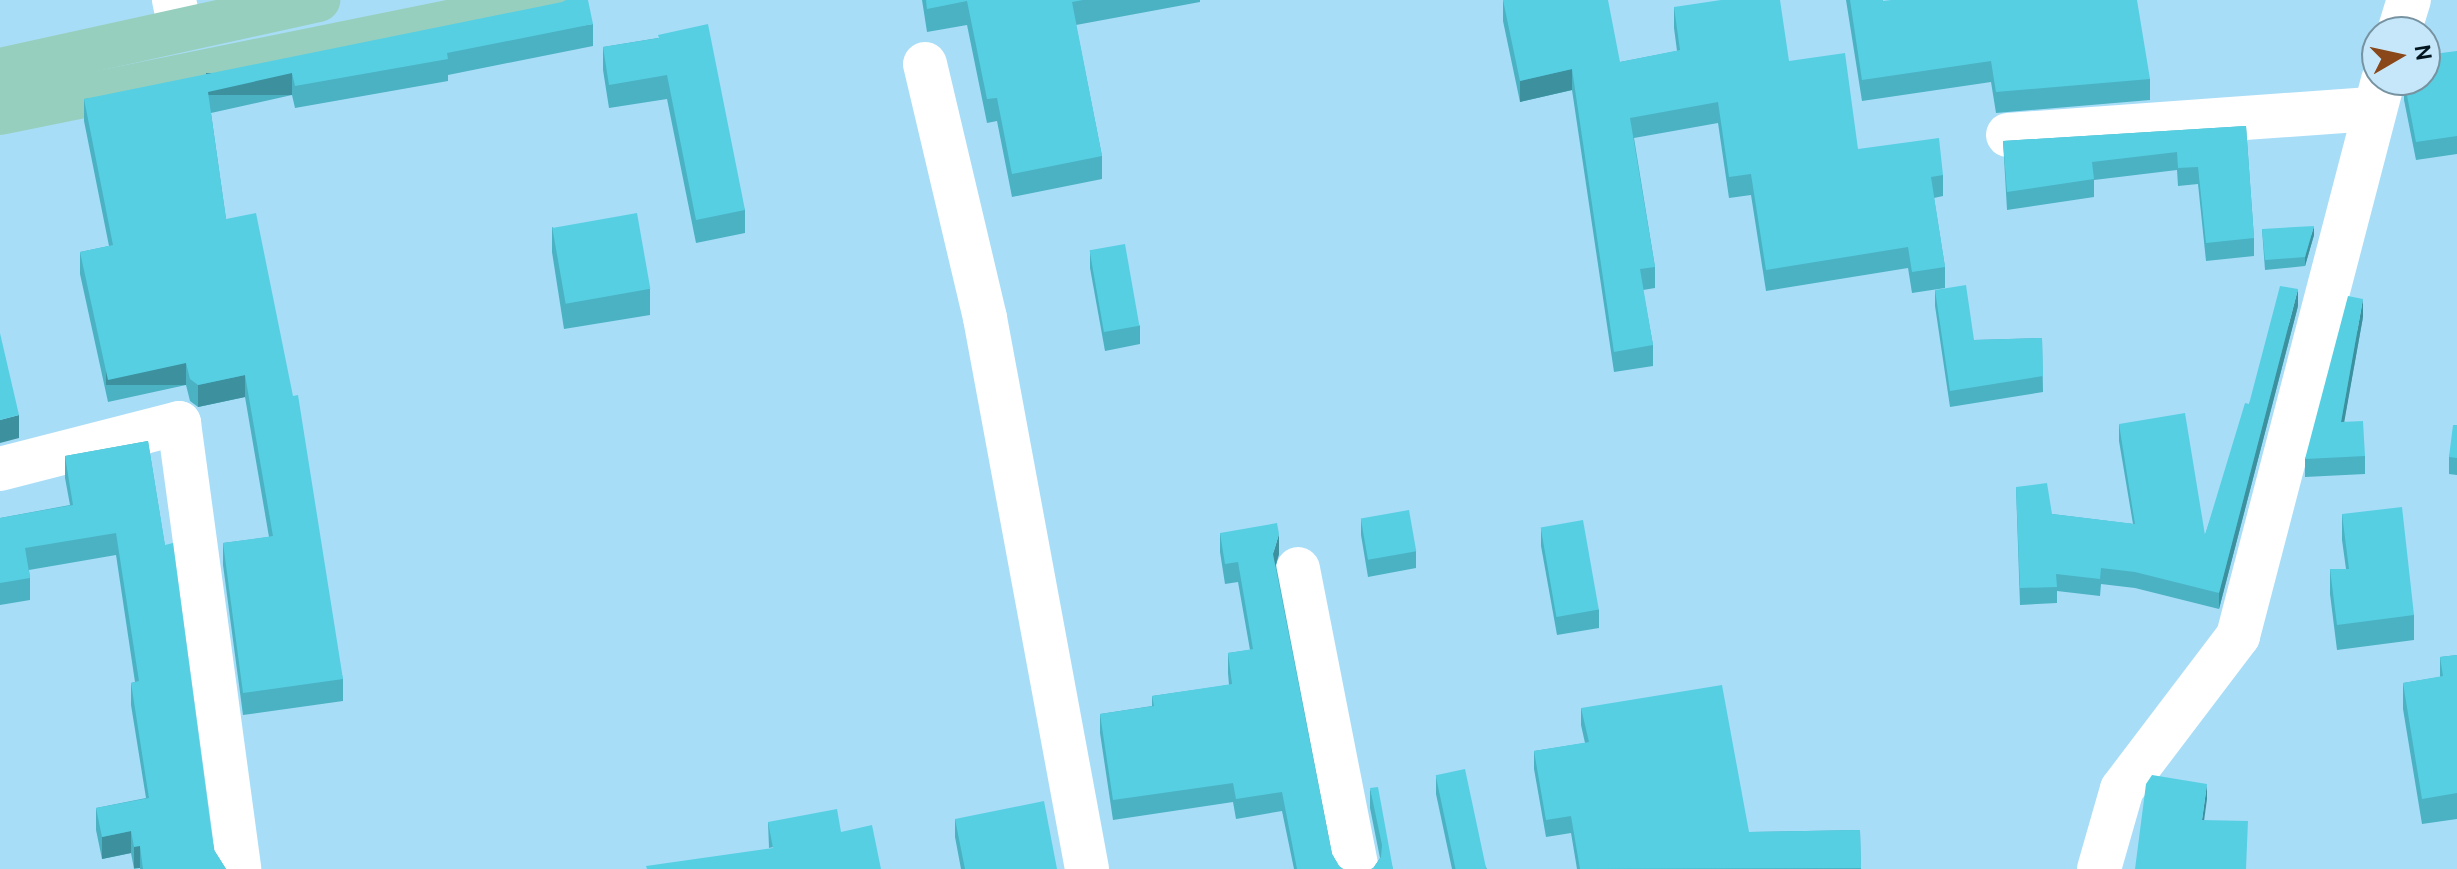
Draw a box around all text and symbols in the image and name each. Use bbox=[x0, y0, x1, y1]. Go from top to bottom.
north arrow bbox=[2361, 16, 2441, 96]
text: N bbox=[2409, 43, 2438, 62]

